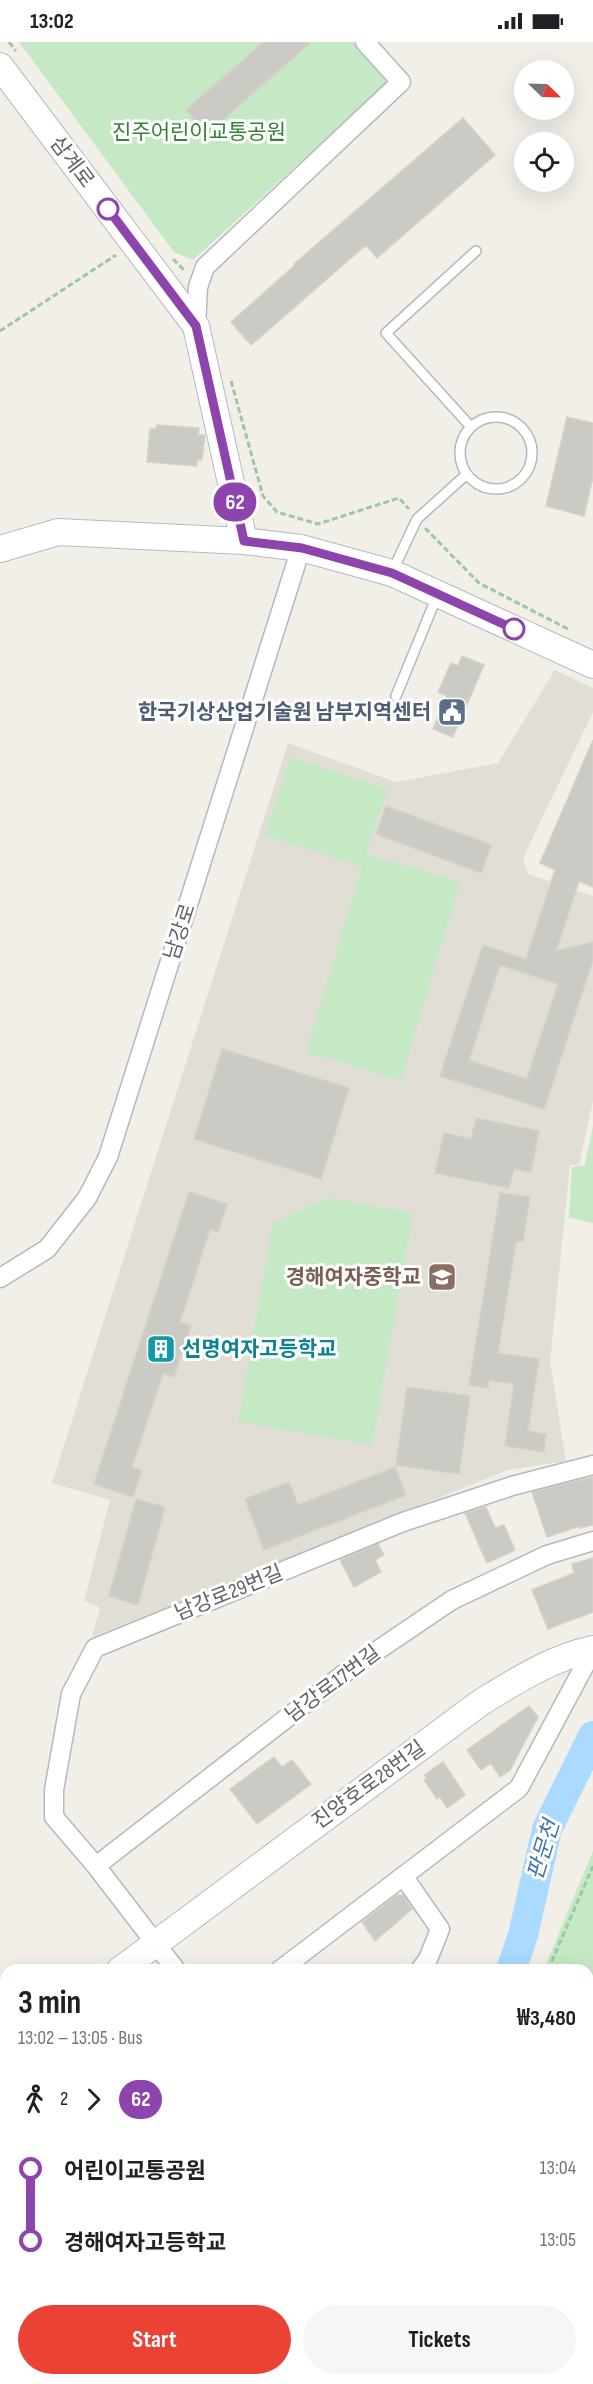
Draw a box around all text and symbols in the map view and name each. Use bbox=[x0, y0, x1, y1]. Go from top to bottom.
text: 13:02 bbox=[30, 8, 74, 35]
north arrow bbox=[514, 60, 574, 120]
map controls bbox=[514, 60, 574, 192]
park label: 진주어린이교통공원 bbox=[112, 120, 286, 145]
street label: 삼계로 bbox=[45, 131, 99, 193]
button: locate bbox=[514, 132, 574, 192]
unlabelled marker bbox=[97, 198, 119, 220]
line badge: 62 bbox=[208, 482, 262, 522]
text: 62 bbox=[225, 490, 245, 515]
unlabelled marker bbox=[503, 618, 525, 640]
public building icon: 한국기상산업기술원 남부지역센터 bbox=[436, 696, 468, 728]
place label: 한국기상산업기술원 남부지역센터 bbox=[138, 700, 431, 725]
street label: 남강로 bbox=[159, 901, 201, 963]
school or university icon: 경해여자중학교 bbox=[426, 1261, 458, 1293]
place label: 경해여자중학교 bbox=[286, 1265, 421, 1290]
building icon: 선명여자고등학교 bbox=[145, 1333, 177, 1365]
place label: 선명여자고등학교 bbox=[182, 1337, 337, 1362]
street label: 남강로29번길 bbox=[171, 1560, 287, 1626]
street label: 남강로17번길 bbox=[281, 1640, 385, 1728]
street label: 진양호로28번길 bbox=[308, 1736, 430, 1834]
water label: 판문천 bbox=[522, 1814, 567, 1883]
text: 3 min bbox=[18, 1983, 81, 2023]
text: ₩3,480 bbox=[517, 2005, 576, 2032]
text: 13:02 – 13:05 · Bus bbox=[18, 2026, 143, 2050]
icon: walk bbox=[18, 2083, 51, 2116]
icon: forward bbox=[77, 2083, 110, 2116]
text: 2 bbox=[60, 2087, 68, 2111]
text: 62 bbox=[131, 2087, 150, 2112]
text: 13:04 bbox=[540, 2156, 576, 2180]
text: 어린이교통공원 bbox=[64, 2158, 206, 2185]
text: 13:05 bbox=[540, 2228, 576, 2252]
text: 경해여자고등학교 bbox=[64, 2230, 226, 2257]
button: Start bbox=[18, 2305, 291, 2374]
button: Tickets bbox=[303, 2305, 576, 2374]

